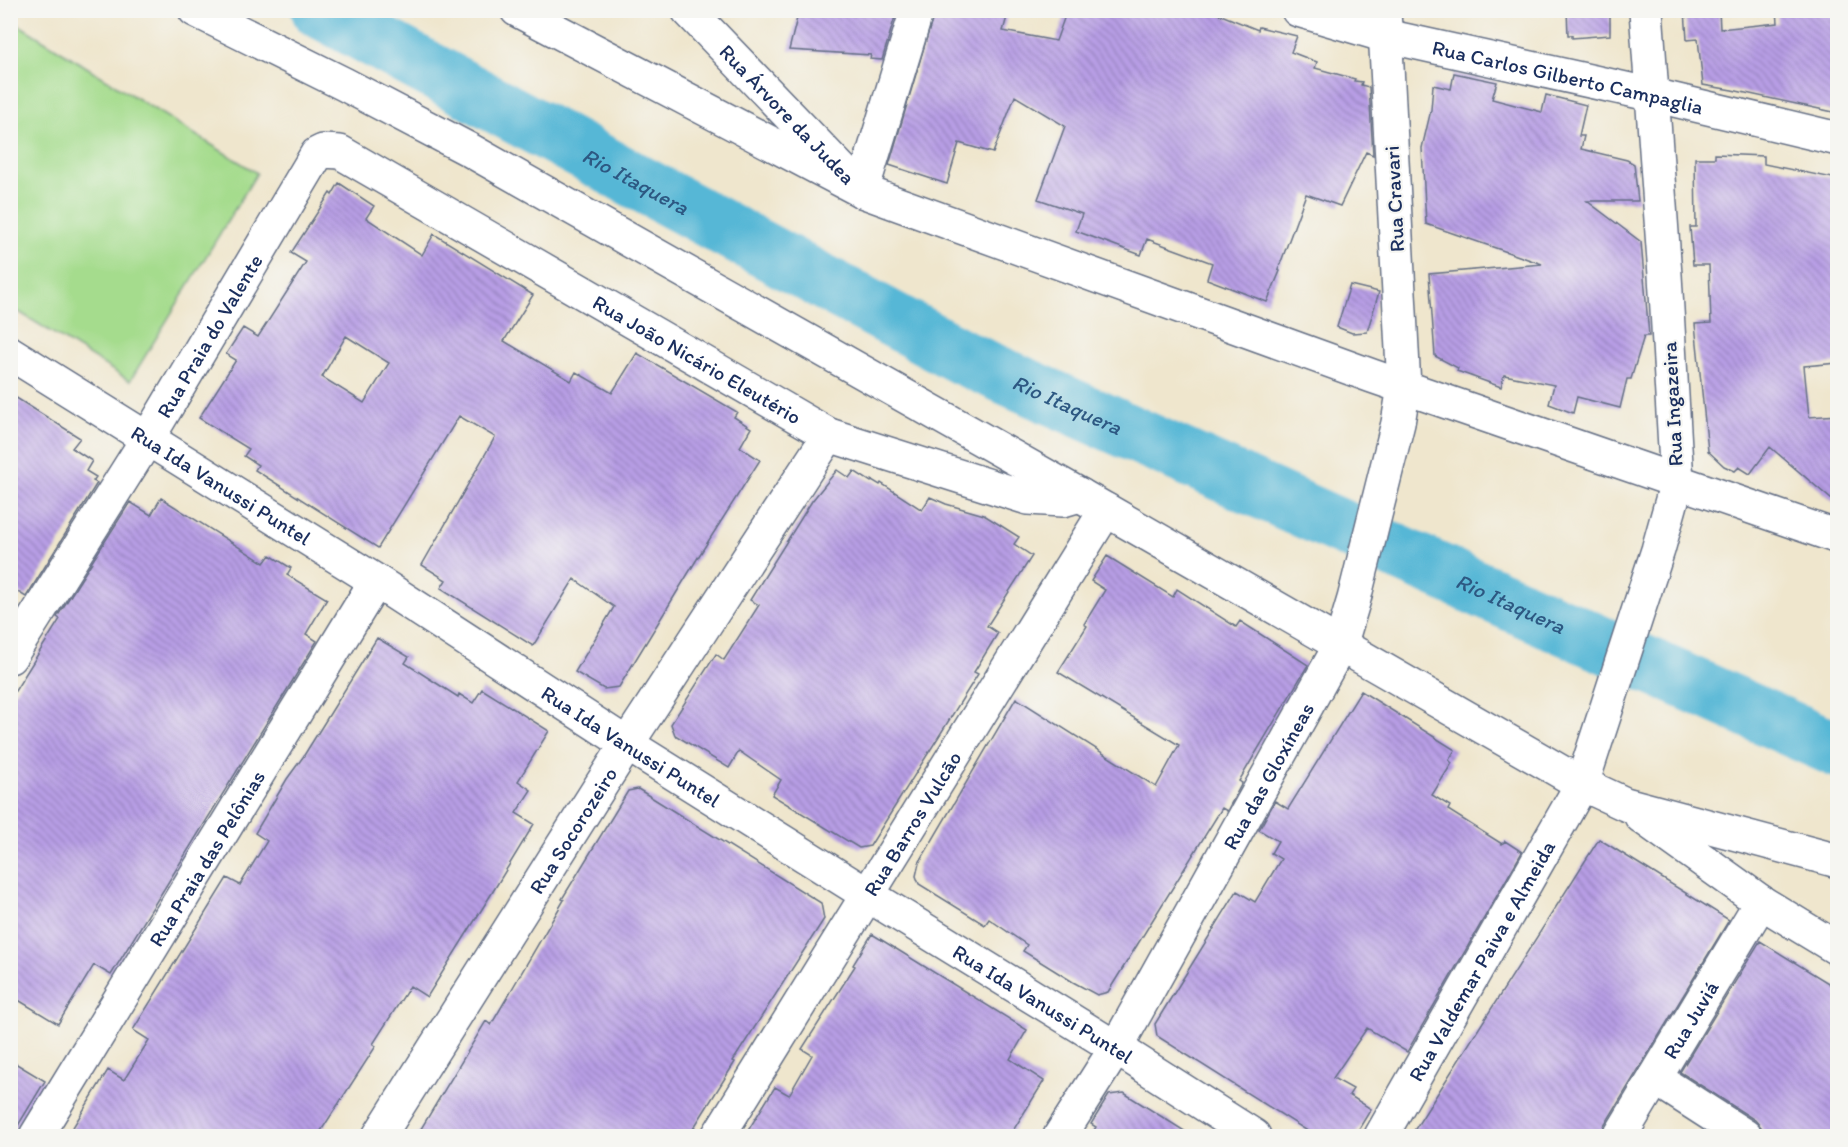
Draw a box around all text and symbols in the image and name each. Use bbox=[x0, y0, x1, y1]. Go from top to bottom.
street label: Rua Carlos Gilberto Campaglia bbox=[1430, 34, 1706, 119]
street label: Rua Árvore da Judea bbox=[715, 38, 861, 189]
water label: Rio Itaquera bbox=[578, 141, 694, 221]
street label: Rua Cravari bbox=[1379, 145, 1409, 253]
street label: Rua Praia do Valente bbox=[151, 249, 267, 422]
street label: Rua João Nicário Eleutério bbox=[589, 289, 806, 429]
street label: Rua Ingazeira bbox=[1656, 341, 1688, 467]
water label: Rio Itaquera bbox=[1008, 368, 1127, 441]
street label: Rua Ida Vanussi Puntel bbox=[127, 419, 316, 550]
water label: Rio Itaquera bbox=[1452, 567, 1570, 640]
street label: Rua Ida Vanussi Puntel bbox=[537, 680, 725, 812]
street label: Rua das Gloxíneas bbox=[1217, 698, 1319, 854]
street label: Rua Barros Vulcão bbox=[858, 746, 966, 900]
street label: Rua Socorozeiro bbox=[523, 762, 622, 898]
street label: Rua Praia das Pelônias bbox=[143, 765, 270, 951]
street label: Rua Valdemar Paiva e Almeida bbox=[1402, 835, 1560, 1086]
street label: Rua Ida Vanussi Puntel bbox=[949, 938, 1138, 1068]
street label: Rua Juviá bbox=[1657, 976, 1723, 1063]

